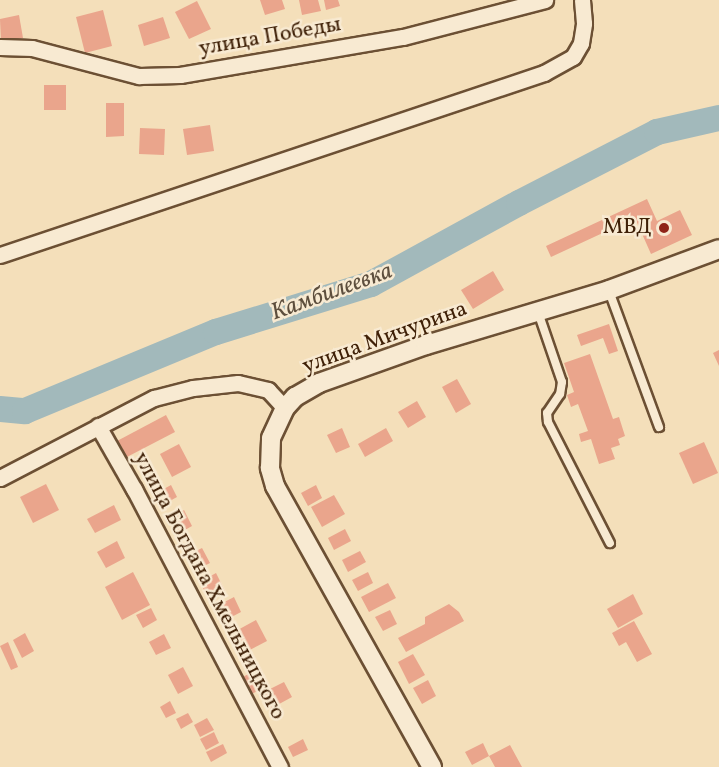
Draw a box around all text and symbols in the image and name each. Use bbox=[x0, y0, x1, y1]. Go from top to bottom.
street label: улица Победы bbox=[197, 12, 343, 62]
place label: МВД bbox=[603, 215, 652, 241]
marker: МВД bbox=[657, 221, 671, 235]
water label: Камбилеевка bbox=[267, 258, 397, 328]
street label: улица Мичурина bbox=[299, 296, 471, 380]
street label: улица Богдана Хмельницкого bbox=[127, 448, 291, 724]

